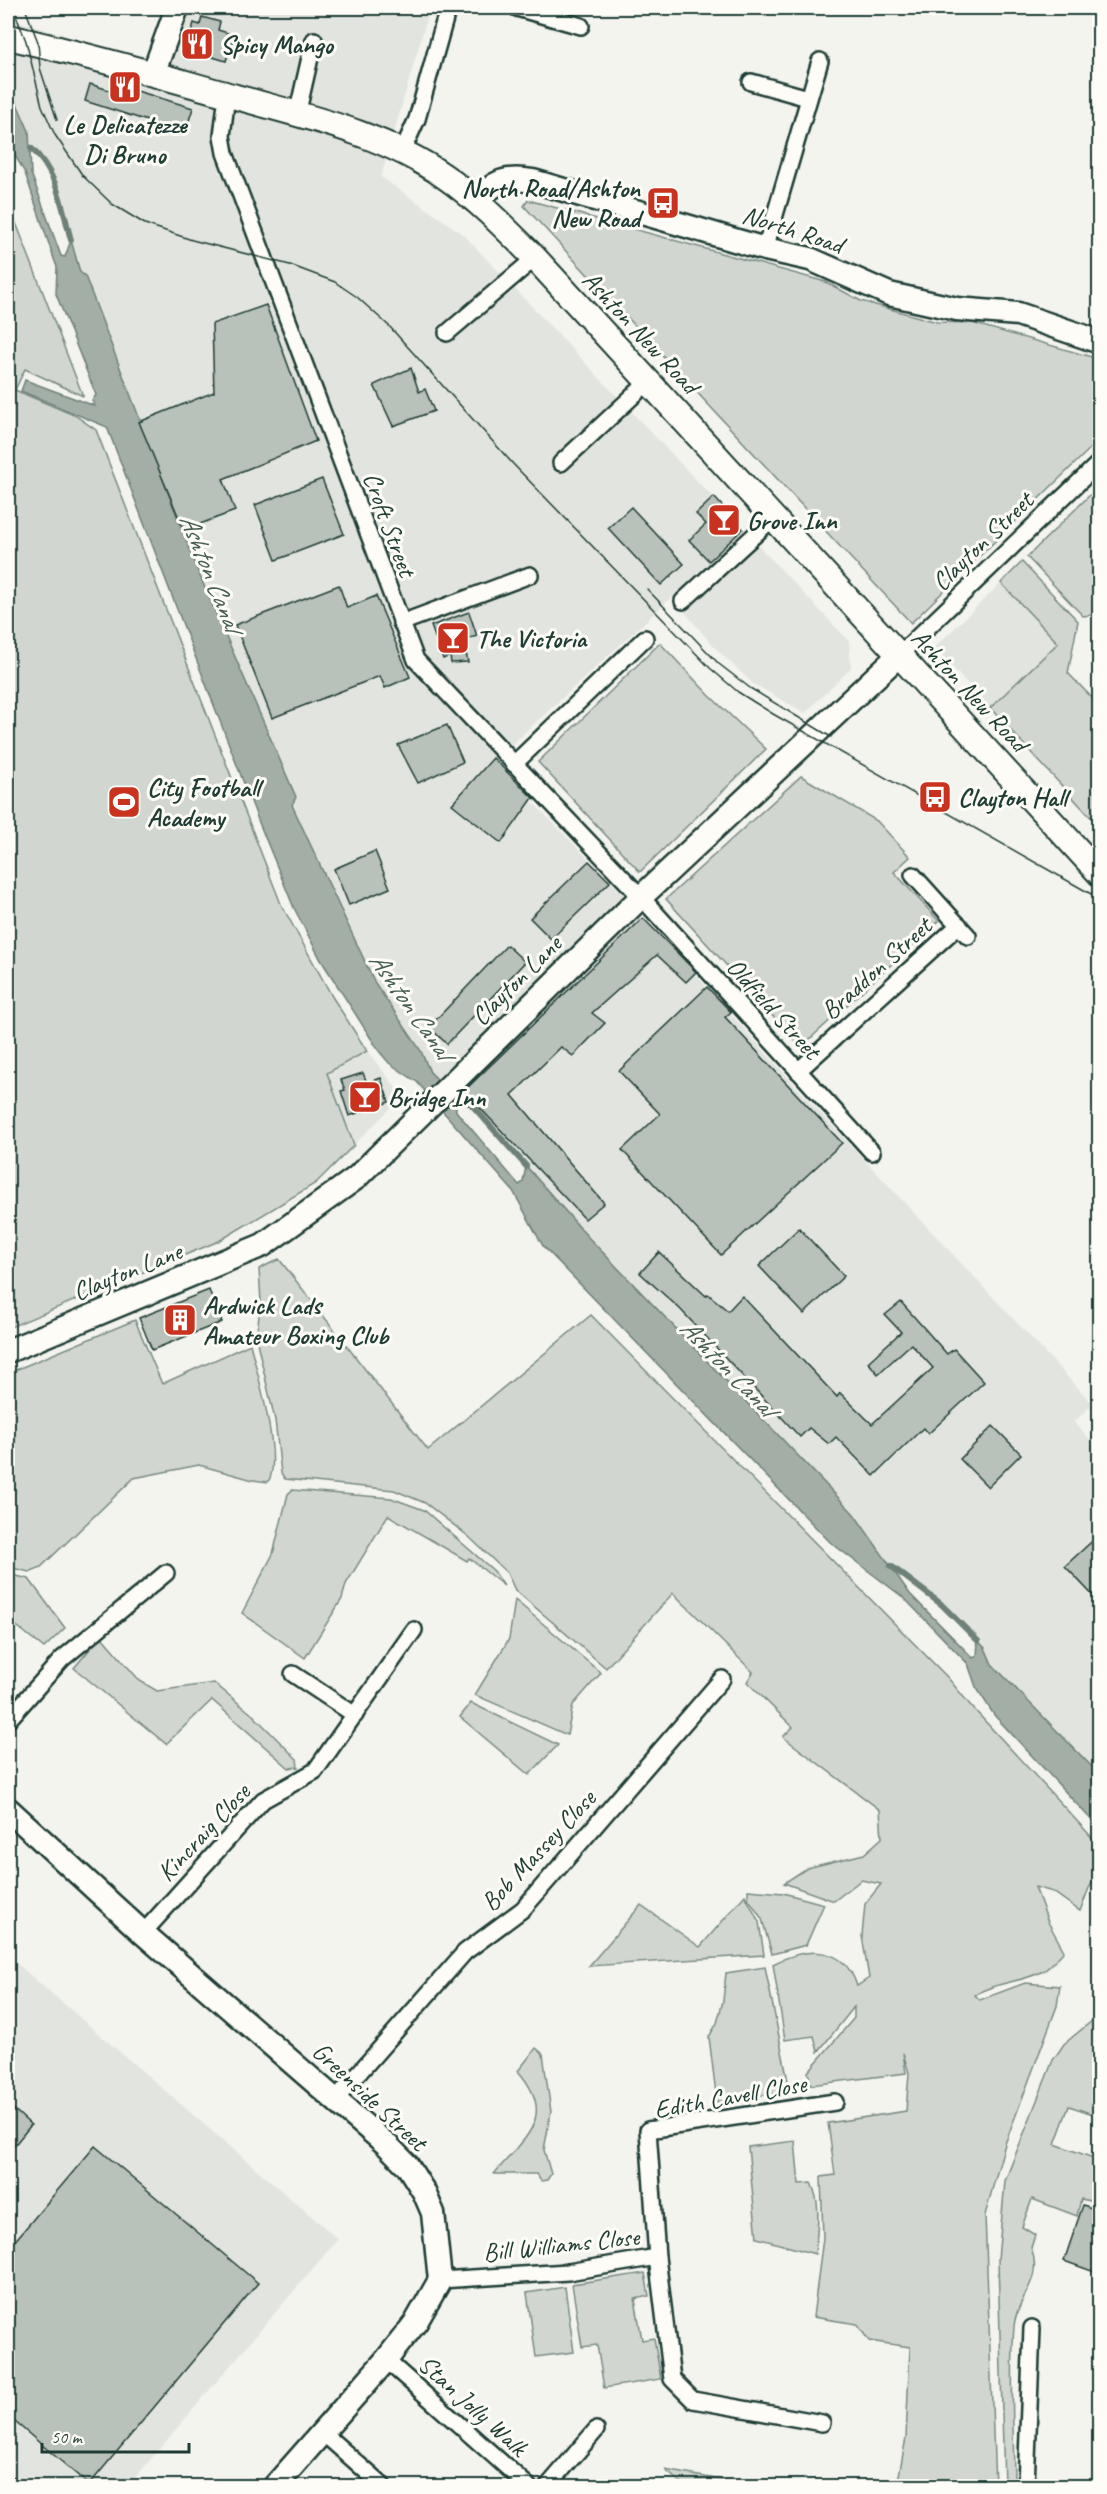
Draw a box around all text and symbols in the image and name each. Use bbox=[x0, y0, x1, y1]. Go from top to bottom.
restaurant icon: Spicy Mango bbox=[179, 26, 215, 62]
place label: Spicy Mango bbox=[220, 28, 334, 61]
restaurant icon: Le Delicatezze Di Bruno bbox=[107, 69, 143, 105]
place label: Le Delicatezze Di Bruno bbox=[63, 108, 189, 171]
place label: North Road/Ashton New Road bbox=[462, 172, 645, 235]
bus stop icon: North Road/Ashton New Road bbox=[645, 185, 681, 221]
street label: North Road bbox=[738, 198, 851, 262]
street label: Ashton New Road bbox=[575, 264, 709, 404]
street label: Croft Street bbox=[355, 468, 424, 583]
street label: Clayton Street bbox=[925, 483, 1042, 598]
bar icon: Grove Inn bbox=[706, 502, 742, 538]
place label: Grove Inn bbox=[747, 504, 838, 537]
water label: Ashton Canal bbox=[172, 508, 253, 643]
bar icon: The Victoria bbox=[435, 620, 471, 656]
place label: The Victoria bbox=[476, 622, 589, 655]
street label: Ashton New Road bbox=[904, 622, 1038, 762]
place label: City Football Academy bbox=[147, 771, 265, 834]
bus stop icon: Clayton Hall bbox=[917, 779, 953, 815]
place label: Clayton Hall bbox=[958, 781, 1072, 814]
sports icon: City Football Academy bbox=[106, 784, 142, 820]
street label: Braddon Street bbox=[814, 908, 940, 1027]
street label: Clayton Lane bbox=[464, 926, 570, 1033]
water label: Ashton Canal bbox=[362, 945, 465, 1072]
street label: Oldfield Street bbox=[719, 951, 829, 1068]
bar icon: Bridge Inn bbox=[347, 1079, 383, 1115]
place label: Bridge Inn bbox=[388, 1081, 486, 1114]
street label: Clayton Lane bbox=[68, 1234, 189, 1308]
place label: Ardwick Lads Amateur Boxing Club bbox=[203, 1289, 390, 1352]
building icon: Ardwick Lads Amateur Boxing Club bbox=[162, 1302, 198, 1338]
water label: Ashton Canal bbox=[673, 1311, 789, 1429]
street label: Kincraig Close bbox=[150, 1775, 258, 1888]
street label: Bob Massey Close bbox=[474, 1782, 604, 1918]
street label: Greenside Street bbox=[305, 2035, 436, 2160]
street label: Edith Cavell Close bbox=[652, 2067, 810, 2126]
street label: Bill Williams Close bbox=[481, 2220, 642, 2269]
street label: Stan Jolly Walk bbox=[411, 2348, 536, 2465]
scale bar bbox=[42, 2416, 189, 2454]
text: 50 m bbox=[51, 2426, 84, 2448]

